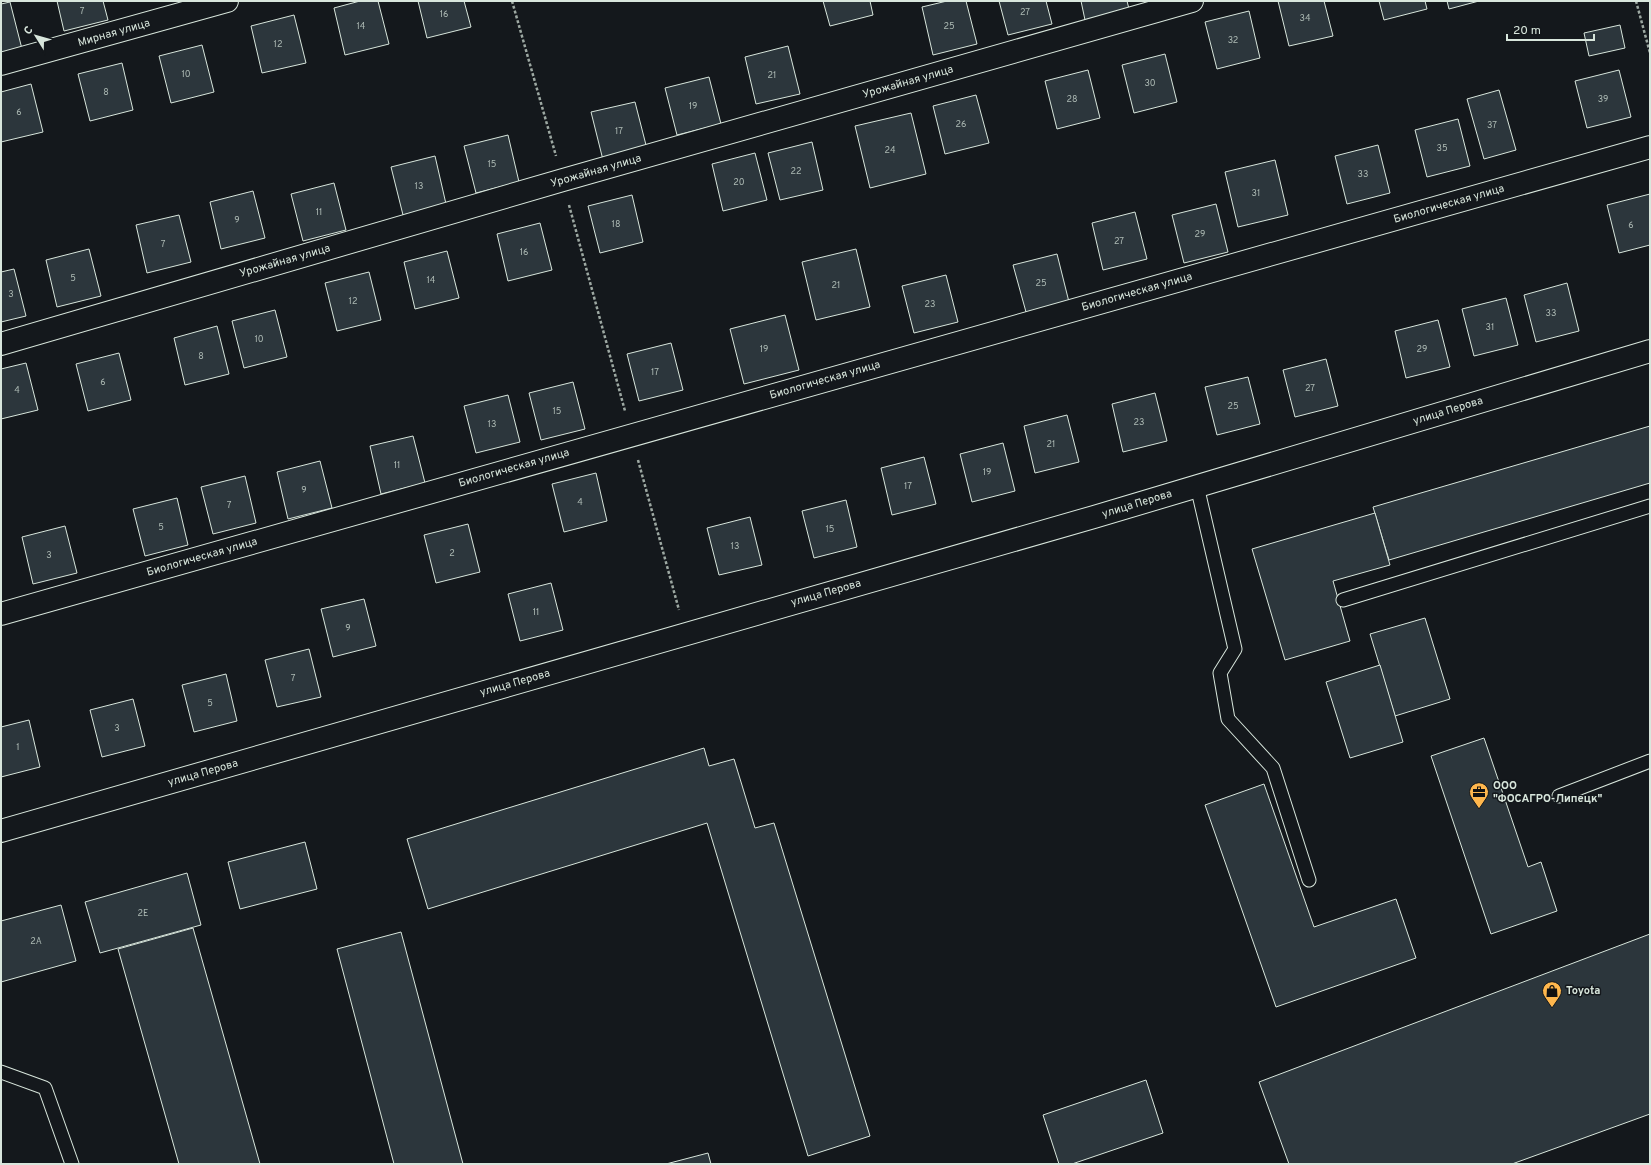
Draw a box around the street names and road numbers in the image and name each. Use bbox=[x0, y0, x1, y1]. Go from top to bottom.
street label: Мирная улица bbox=[76, 16, 152, 50]
street label: Урожайная улица bbox=[861, 62, 955, 102]
street label: Урожайная улица bbox=[549, 151, 643, 191]
street label: Биологическая улица bbox=[1392, 181, 1506, 227]
street label: Урожайная улица bbox=[238, 241, 332, 281]
street label: Биологическая улица bbox=[1080, 269, 1194, 315]
street label: Биологическая улица bbox=[768, 357, 882, 403]
street label: улица Перова bbox=[1411, 394, 1485, 428]
street label: Биологическая улица bbox=[457, 445, 571, 491]
street label: улица Перова bbox=[1100, 487, 1174, 521]
street label: Биологическая улица bbox=[145, 534, 259, 580]
street label: улица Перова bbox=[789, 576, 863, 610]
street label: улица Перова bbox=[478, 666, 552, 700]
street label: улица Перова bbox=[166, 756, 240, 790]

